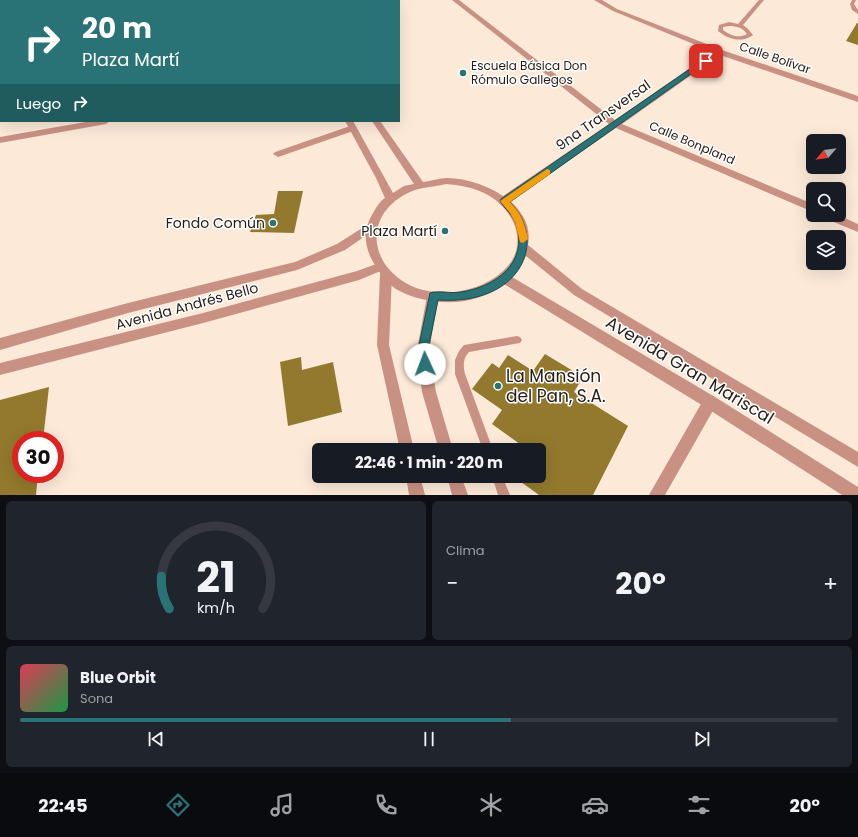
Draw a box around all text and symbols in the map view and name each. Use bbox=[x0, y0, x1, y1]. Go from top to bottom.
text: 20 m bbox=[82, 9, 152, 48]
icon: right bbox=[16, 16, 68, 68]
street label: Calle Bolívar bbox=[737, 37, 813, 78]
pin bbox=[689, 44, 723, 78]
text: Plaza Martí bbox=[82, 47, 180, 72]
icon: arrive bbox=[695, 50, 717, 72]
place label: Escuela Básica Don Rómulo Gallegos bbox=[471, 57, 587, 88]
marker: Escuela Básica Don Rómulo Gallegos bbox=[458, 68, 468, 78]
street label: 9na Transversal bbox=[552, 75, 654, 155]
icon: right bbox=[69, 92, 91, 114]
text: Luego bbox=[16, 93, 61, 114]
street label: Calle Bonpland bbox=[647, 117, 738, 168]
north arrow bbox=[806, 134, 846, 174]
map controls bbox=[806, 134, 846, 270]
button: search bbox=[806, 182, 846, 222]
place label: Fondo Común bbox=[166, 213, 265, 233]
marker: Fondo Común bbox=[268, 218, 278, 228]
place label: Plaza Martí bbox=[361, 221, 438, 241]
marker: Plaza Martí bbox=[440, 226, 450, 236]
button: layers bbox=[806, 230, 846, 270]
street label: Avenida Andrés Bello bbox=[113, 277, 261, 335]
street label: Avenida Gran Mariscal bbox=[601, 310, 779, 430]
position arrow bbox=[404, 343, 446, 385]
place label: La Mansión del Pan, S.A. bbox=[506, 364, 605, 408]
marker: La Mansión del Pan, S.A. bbox=[493, 381, 503, 391]
speed limit sign: 30 bbox=[12, 431, 64, 483]
text: 22:46 · 1 min · 220 m bbox=[355, 452, 503, 473]
text: Clima bbox=[446, 541, 485, 560]
text: 21 bbox=[196, 547, 236, 606]
text: 20° bbox=[615, 562, 666, 605]
text: − bbox=[446, 568, 458, 599]
text: + bbox=[823, 568, 838, 599]
text: km/h bbox=[197, 597, 235, 617]
text: Blue Orbit bbox=[80, 667, 156, 688]
text: Sona bbox=[80, 689, 113, 708]
icon: previous bbox=[145, 728, 167, 750]
icon: pause bbox=[418, 728, 440, 750]
icon: next bbox=[691, 728, 713, 750]
icon: directions bbox=[164, 791, 192, 819]
icon: music bbox=[268, 791, 296, 819]
icon: phone bbox=[372, 791, 400, 819]
icon: climate bbox=[477, 791, 505, 819]
icon: car bbox=[581, 791, 609, 819]
icon: filters bbox=[685, 791, 713, 819]
text: 22:45 bbox=[38, 793, 88, 818]
text: 20° bbox=[789, 793, 820, 818]

